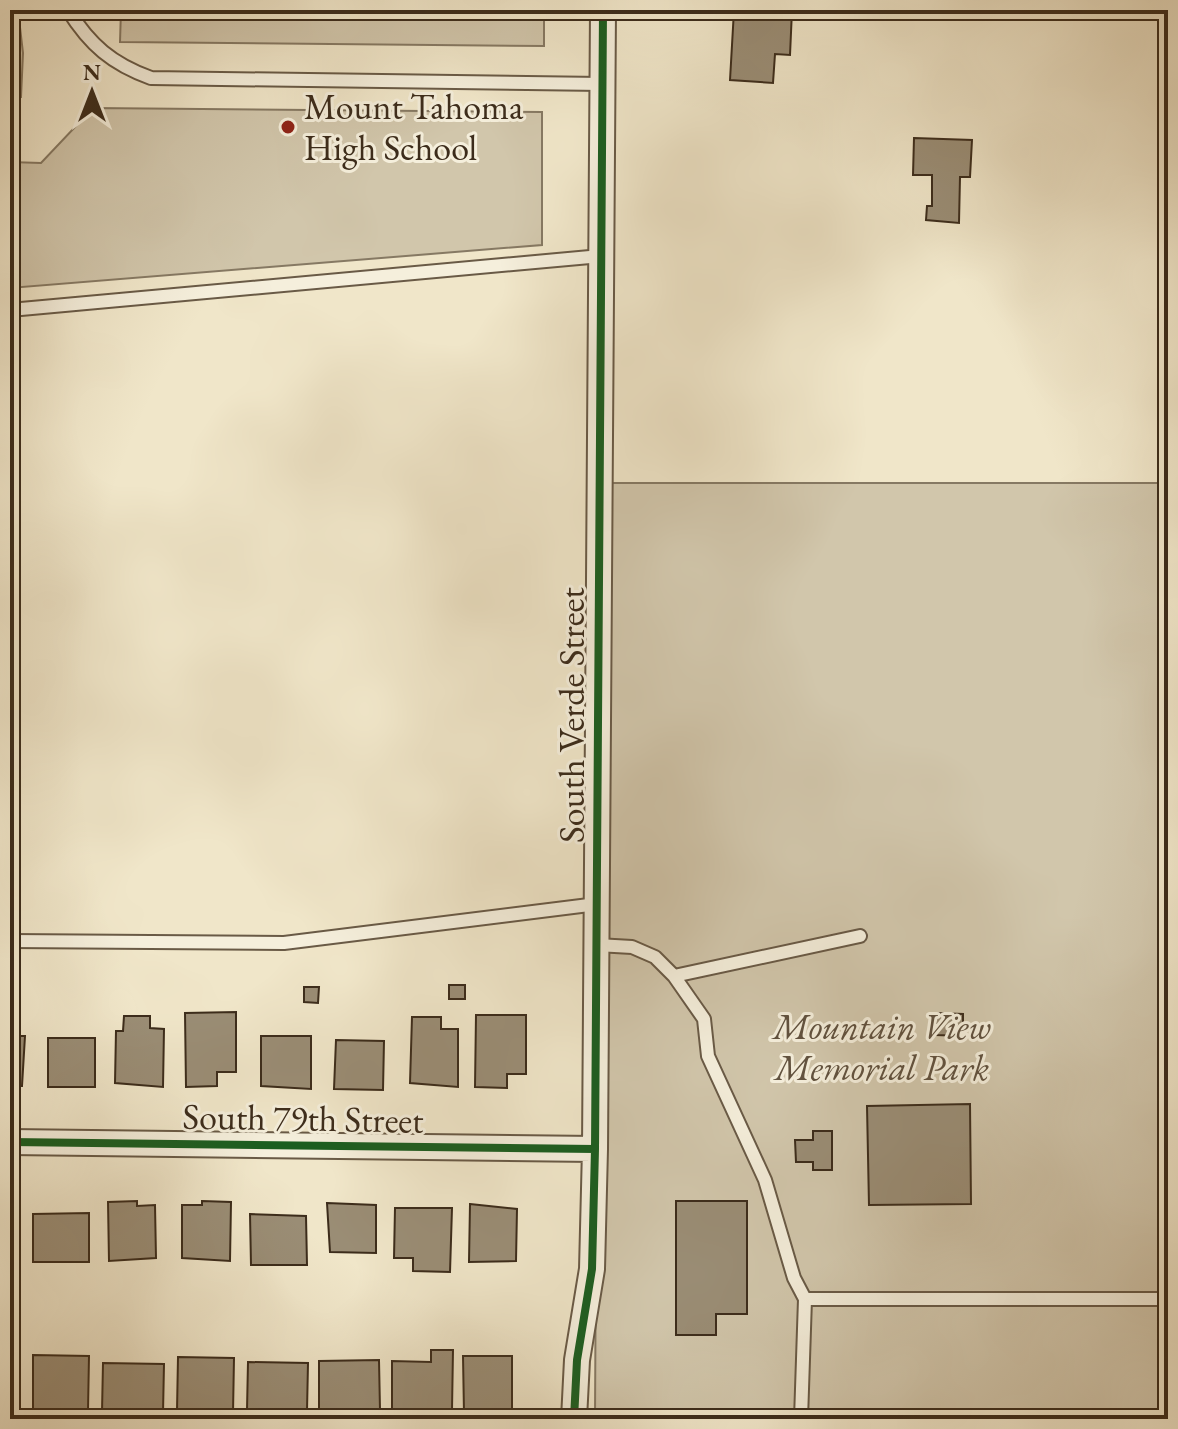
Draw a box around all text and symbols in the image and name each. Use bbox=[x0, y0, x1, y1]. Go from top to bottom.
north arrow bbox=[52, 52, 132, 132]
text: N bbox=[83, 58, 101, 87]
place label: Mount Tahoma High School bbox=[304, 83, 524, 171]
marker: Mount Tahoma High School bbox=[279, 118, 297, 136]
street label: South Verde Street bbox=[548, 586, 595, 843]
park label: Mountain View Memorial Park bbox=[771, 1003, 992, 1091]
street label: South 79th Street bbox=[182, 1092, 425, 1144]

